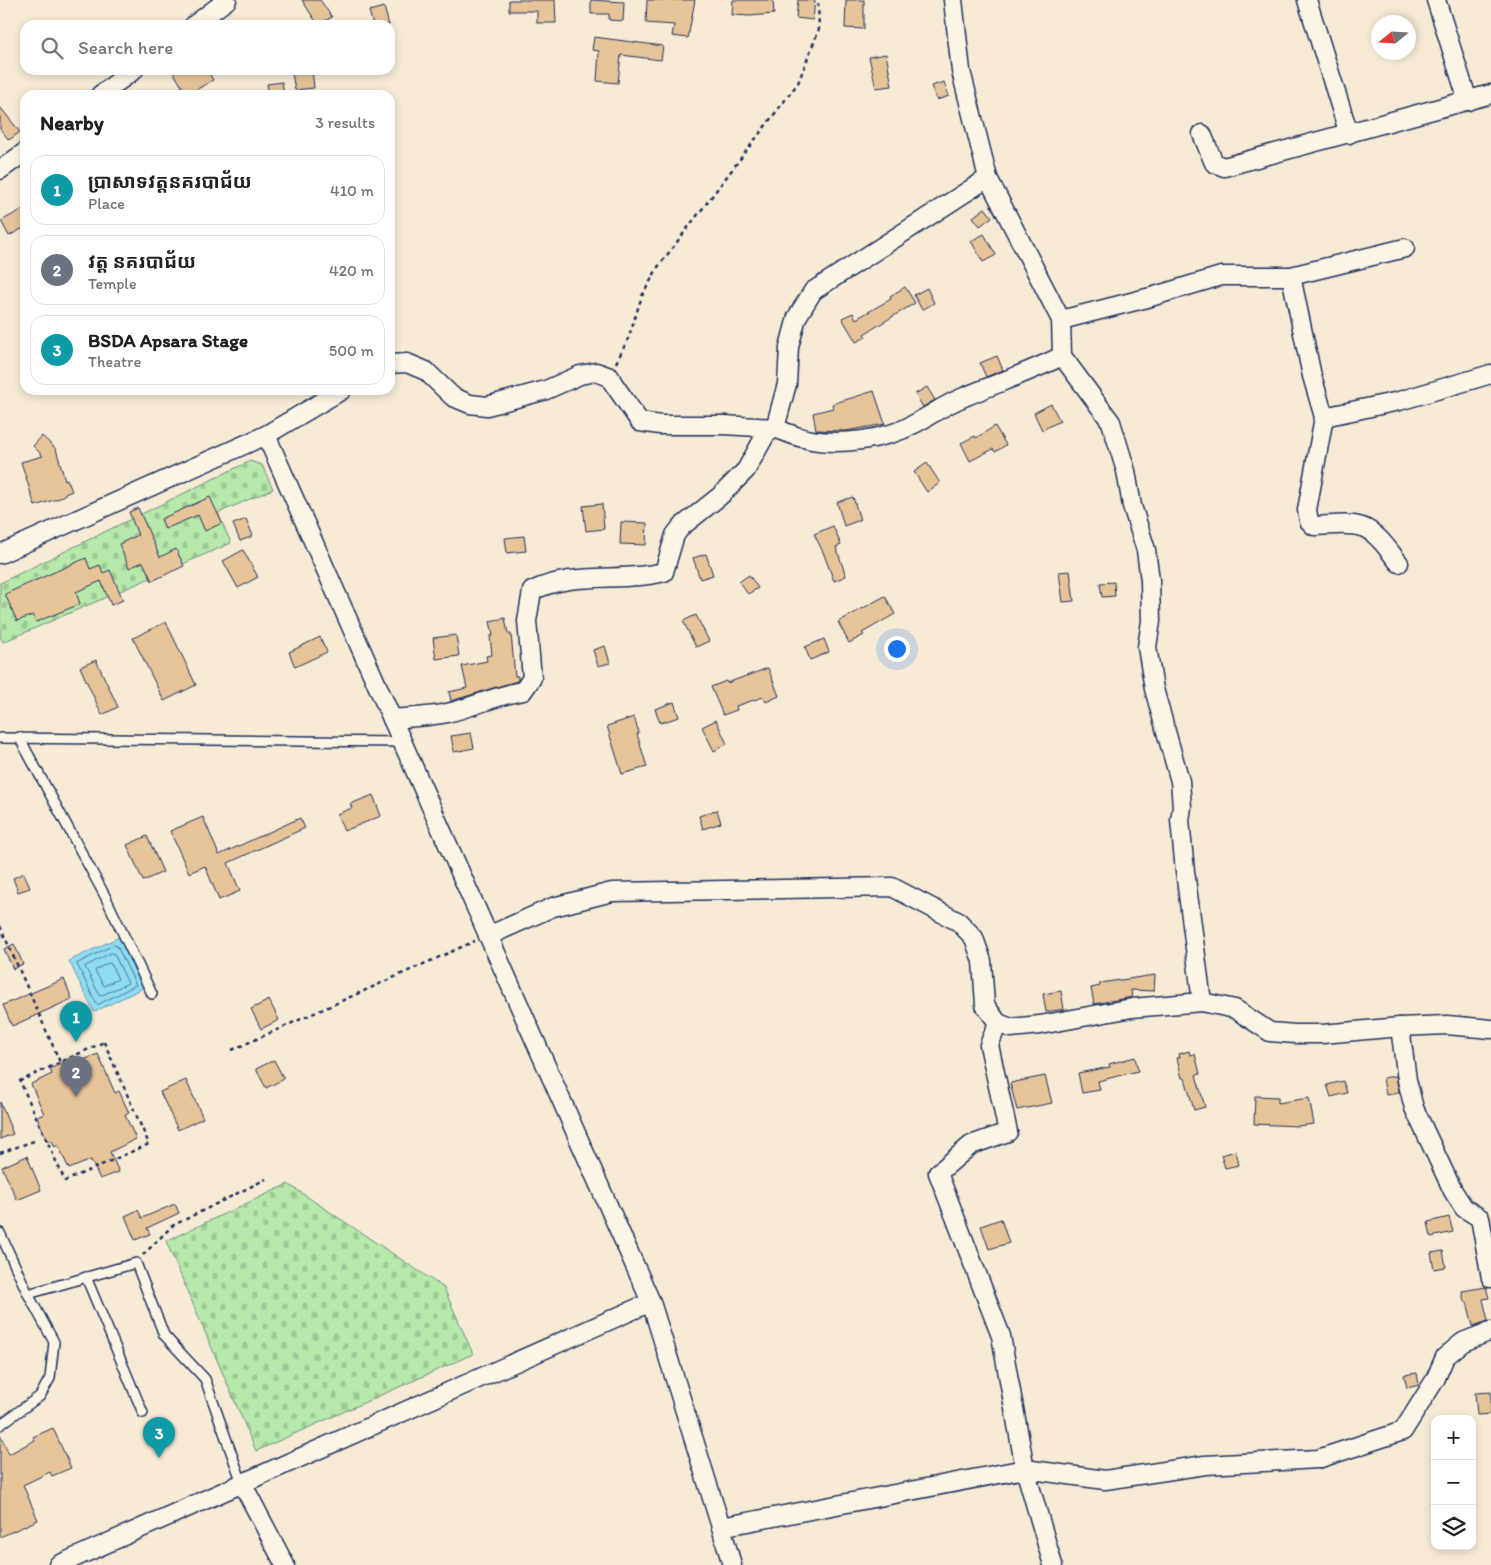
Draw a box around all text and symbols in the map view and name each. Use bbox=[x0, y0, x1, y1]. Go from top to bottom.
north arrow bbox=[1371, 15, 1416, 60]
search box bbox=[20, 20, 395, 75]
icon: search bbox=[38, 34, 66, 62]
text: Search here bbox=[78, 36, 173, 59]
text: Nearby bbox=[40, 110, 104, 135]
text: 3 results bbox=[315, 113, 375, 132]
text: ប្រាសាទវត្តនគរបាជ័យ bbox=[88, 170, 252, 193]
text: 1 bbox=[53, 181, 61, 200]
text: 410 m bbox=[330, 181, 374, 200]
text: Place bbox=[88, 194, 125, 213]
text: វត្ត នគរបាជ័យ bbox=[88, 250, 196, 273]
text: 2 bbox=[53, 261, 61, 280]
text: 420 m bbox=[329, 261, 374, 280]
text: Temple bbox=[88, 274, 137, 293]
text: BSDA Apsara Stage bbox=[88, 329, 248, 352]
text: 3 bbox=[53, 341, 61, 360]
text: 500 m bbox=[329, 341, 374, 360]
text: Theatre bbox=[88, 352, 141, 371]
your location bbox=[884, 636, 910, 662]
pin: 1 bbox=[60, 1001, 92, 1042]
pin: 2 bbox=[60, 1056, 92, 1097]
map controls bbox=[1431, 1415, 1476, 1550]
button: + bbox=[1431, 1415, 1476, 1460]
pin: 3 bbox=[143, 1417, 175, 1458]
button: − bbox=[1431, 1460, 1476, 1505]
button: layers bbox=[1431, 1505, 1476, 1550]

